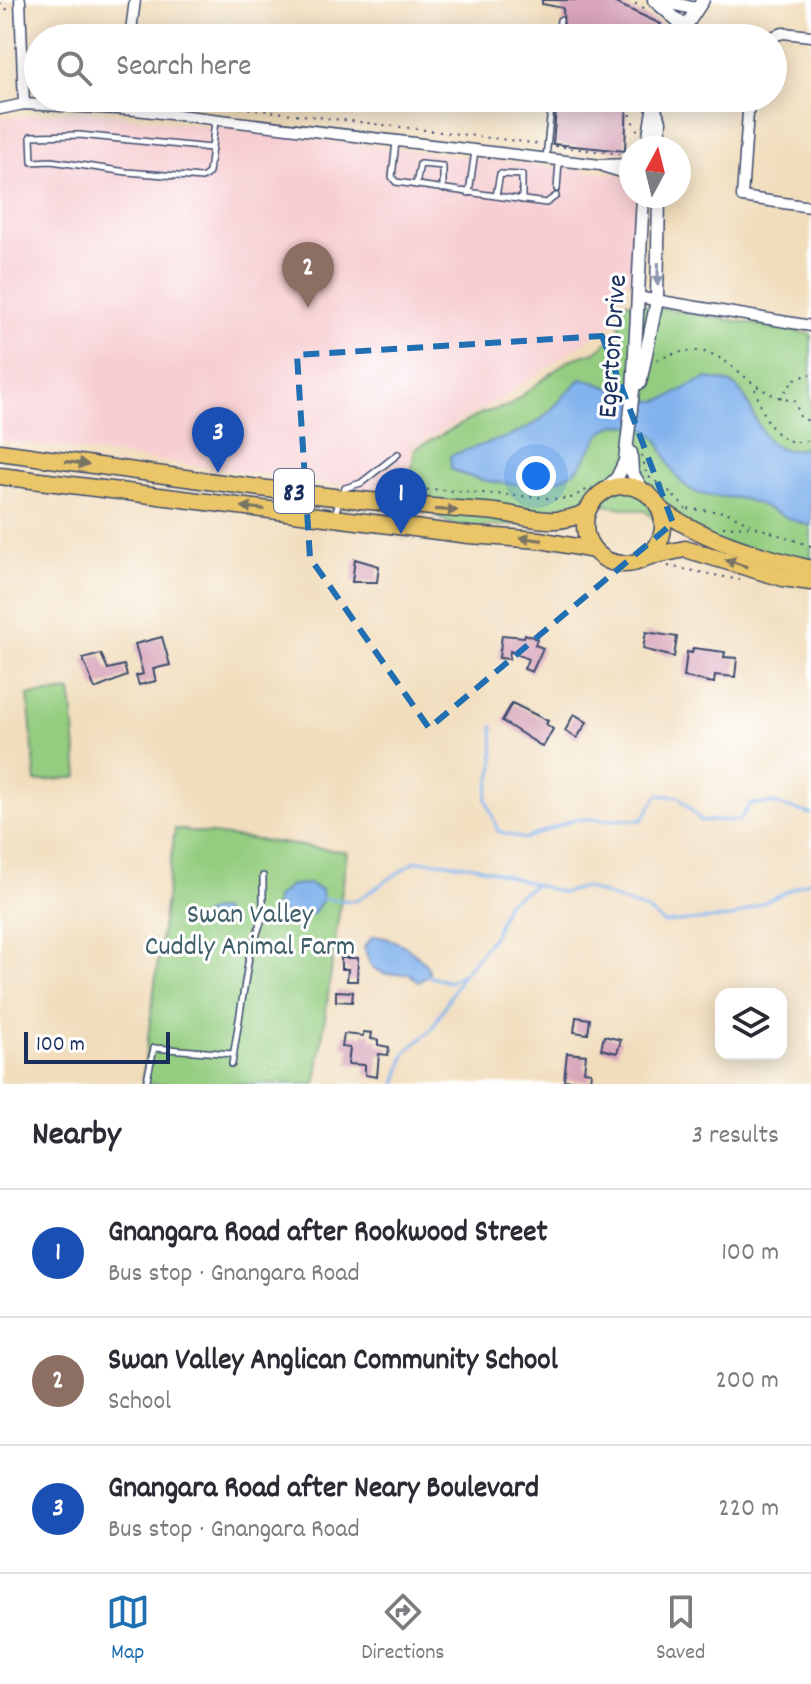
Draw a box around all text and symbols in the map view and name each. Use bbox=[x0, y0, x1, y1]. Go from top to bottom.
search box bbox=[24, 24, 787, 112]
icon: search bbox=[52, 46, 96, 90]
text: Search here bbox=[116, 47, 252, 90]
north arrow bbox=[619, 136, 691, 208]
pin: 2 bbox=[282, 242, 334, 308]
one-way arrow bbox=[651, 262, 664, 287]
street label: Egerton Drive bbox=[590, 273, 640, 419]
pin: 3 bbox=[192, 407, 244, 473]
one-way arrow bbox=[65, 456, 90, 469]
your location bbox=[516, 456, 556, 496]
pin: 1 bbox=[375, 468, 427, 534]
road number: 83 bbox=[274, 469, 314, 513]
one-way arrow bbox=[240, 501, 265, 514]
one-way arrow bbox=[434, 503, 459, 516]
one-way arrow bbox=[518, 532, 543, 545]
one-way arrow bbox=[723, 556, 747, 569]
park label: Swan Valley Cuddly Animal Farm bbox=[145, 897, 355, 969]
map controls bbox=[715, 988, 787, 1060]
button: layers bbox=[715, 988, 787, 1060]
scale bar bbox=[24, 1028, 170, 1064]
text: 100 m bbox=[36, 1030, 85, 1061]
text: Nearby bbox=[32, 1112, 121, 1161]
text: 3 results bbox=[692, 1118, 779, 1155]
text: Gnangara Road after Rookwood Street bbox=[108, 1213, 548, 1256]
text: 1 bbox=[55, 1235, 61, 1272]
text: 100 m bbox=[721, 1235, 779, 1272]
text: Bus stop · Gnangara Road bbox=[108, 1256, 360, 1293]
text: Swan Valley Anglican Community School bbox=[108, 1341, 558, 1384]
text: 2 bbox=[52, 1363, 64, 1400]
text: 200 m bbox=[715, 1363, 779, 1400]
text: School bbox=[108, 1384, 171, 1421]
text: Gnangara Road after Neary Boulevard bbox=[108, 1469, 539, 1512]
text: 3 bbox=[52, 1491, 64, 1528]
text: 220 m bbox=[718, 1491, 779, 1528]
text: Bus stop · Gnangara Road bbox=[108, 1512, 360, 1549]
tab: Map bbox=[106, 1590, 150, 1669]
tab: Directions bbox=[361, 1590, 445, 1669]
tab: Saved bbox=[656, 1590, 705, 1669]

